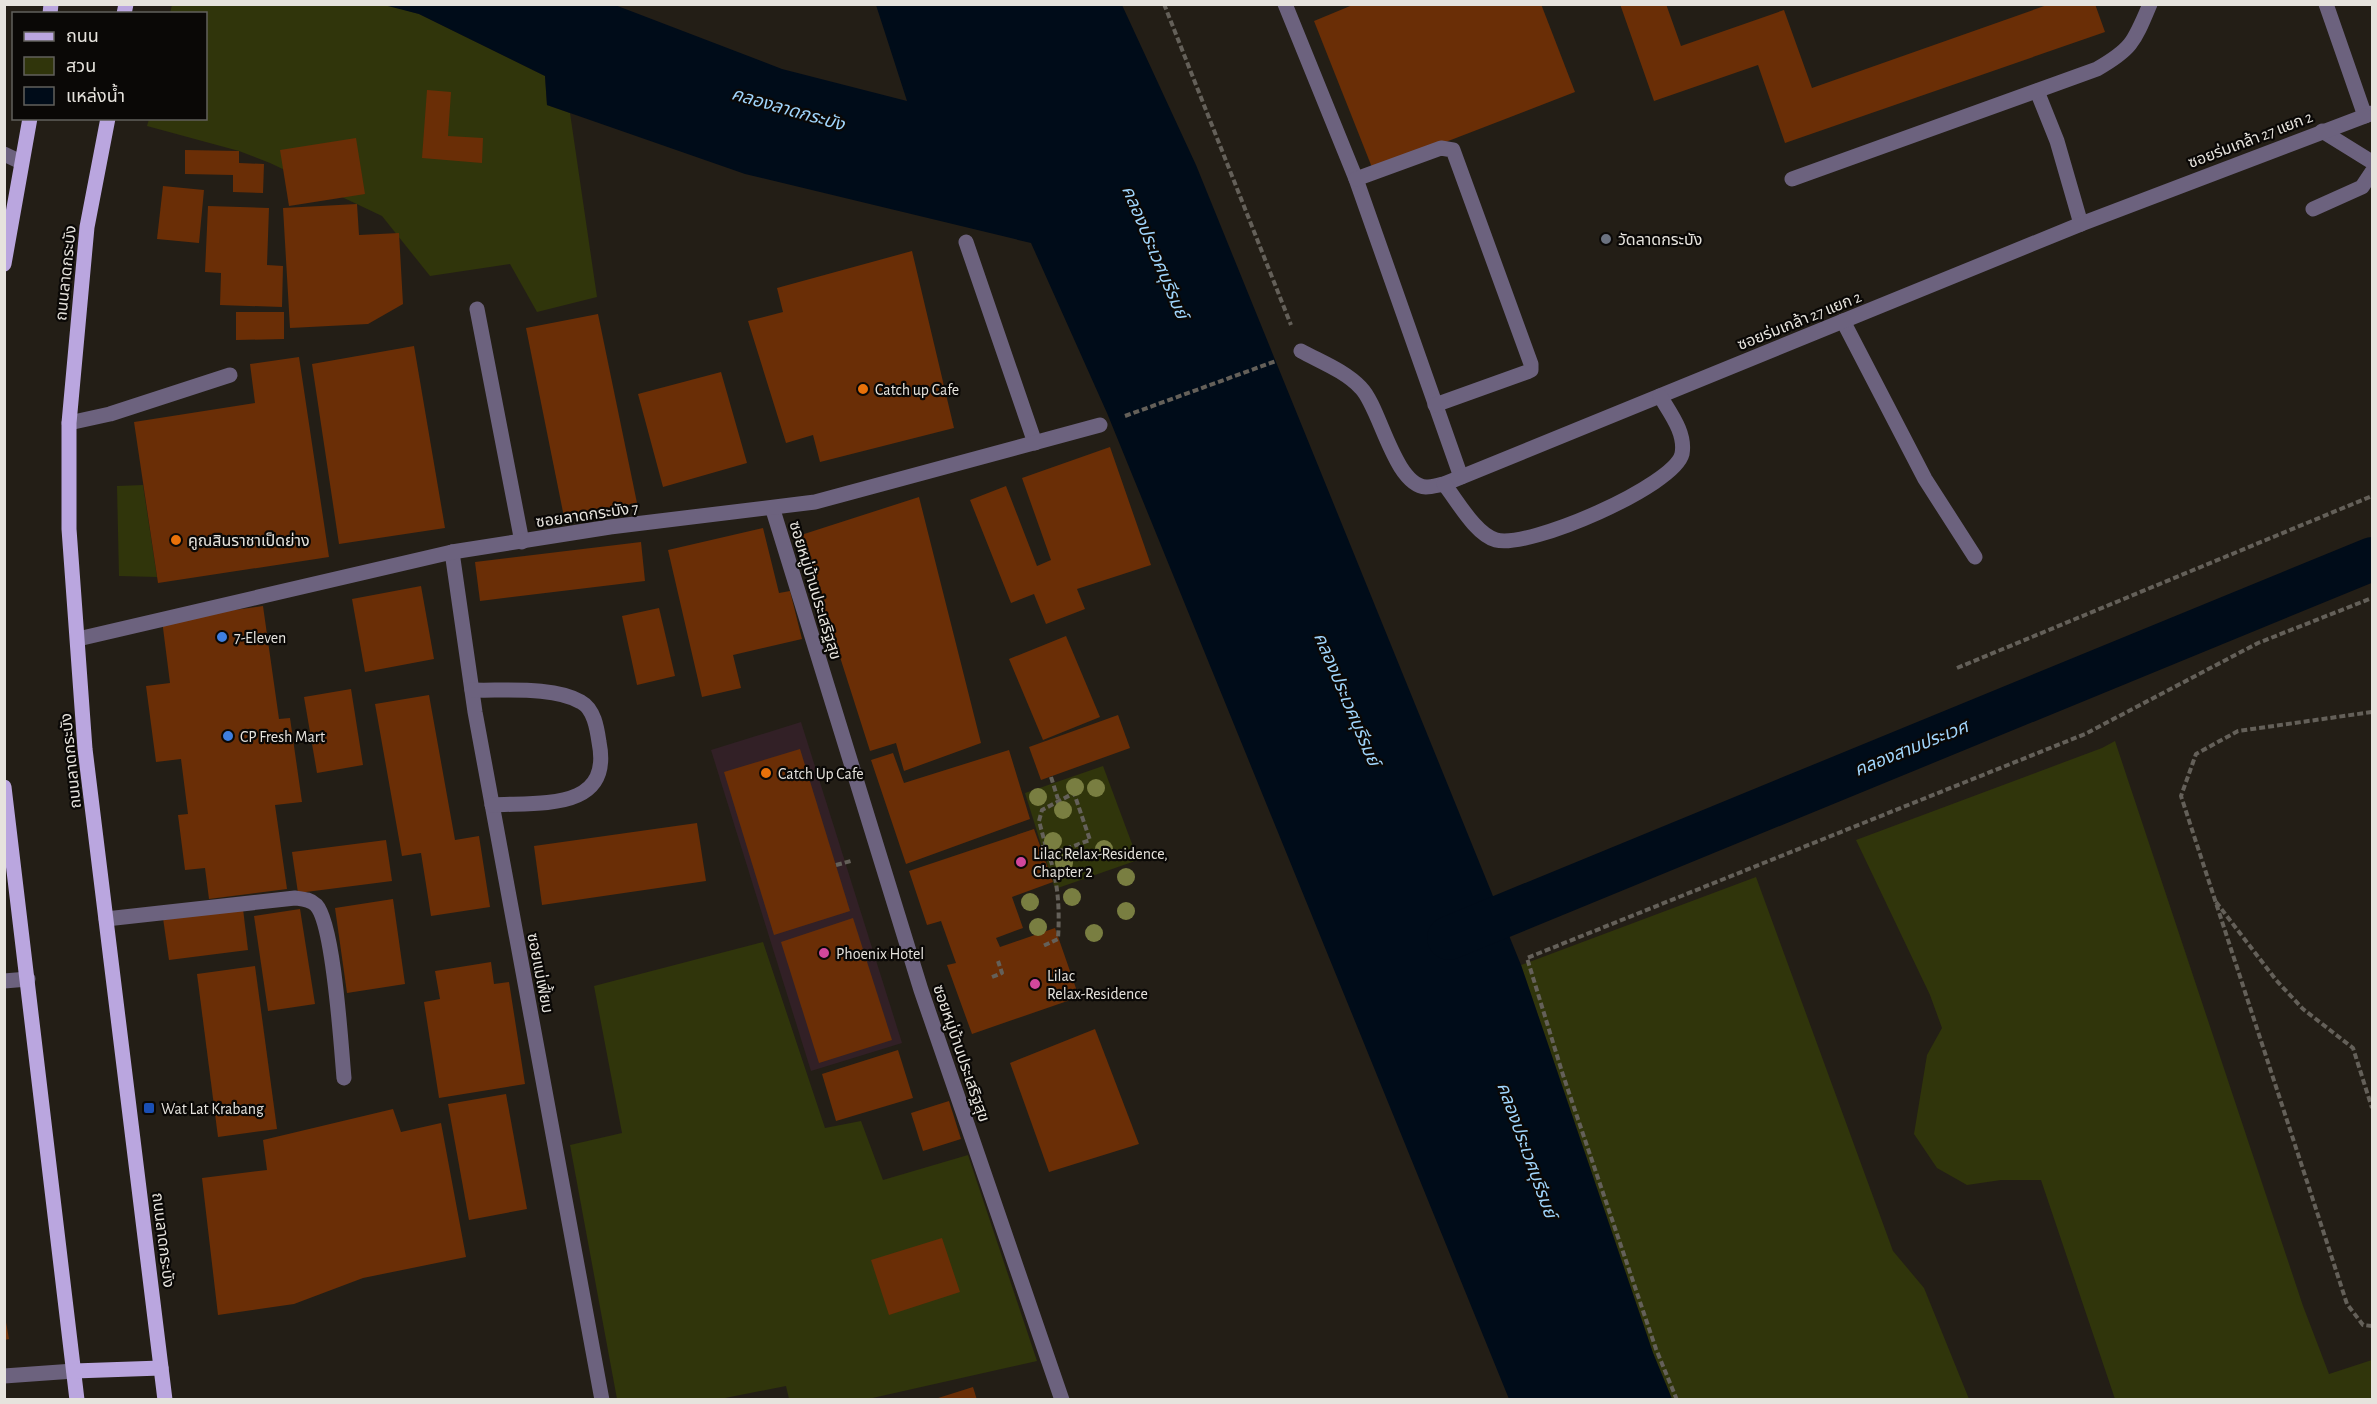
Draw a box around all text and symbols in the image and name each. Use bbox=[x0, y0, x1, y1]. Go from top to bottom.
legend bbox=[12, 12, 207, 120]
text: ถนน bbox=[66, 28, 99, 46]
text: สวน bbox=[66, 58, 96, 76]
text: แหล่งน้ำ bbox=[66, 83, 125, 106]
water label: คลองลาดกระบัง bbox=[729, 84, 848, 135]
street label: ซอยร่มเกล้า 27 แยก 2 bbox=[2185, 108, 2315, 171]
water label: คลองประเวศบุรีรมย์ bbox=[1117, 183, 1192, 325]
street label: ถนนลาดกระบัง bbox=[53, 225, 79, 322]
marker: วัดลาดกระบัง bbox=[1599, 232, 1613, 246]
place label: วัดลาดกระบัง bbox=[1618, 232, 1702, 248]
street label: ซอยร่มเกล้า 27 แยก 2 bbox=[1735, 288, 1864, 353]
marker: Catch up Cafe bbox=[856, 382, 870, 396]
place label: Catch up Cafe bbox=[875, 382, 959, 398]
street label: ซอยลาดกระบัง 7 bbox=[535, 500, 640, 530]
street label: ซอยหมู่บ้านประเสริฐสุข bbox=[785, 519, 845, 662]
place label: คูณสินราชาเป็ดย่าง bbox=[188, 532, 310, 550]
marker: คูณสินราชาเป็ดย่าง bbox=[169, 533, 183, 547]
marker: 7-Eleven bbox=[215, 630, 229, 644]
place label: 7-Eleven bbox=[234, 630, 286, 646]
water label: คลองประเวศบุรีรมย์ bbox=[1309, 630, 1384, 772]
street label: ถนนลาดกระบัง bbox=[58, 712, 84, 809]
water label: คลองสามประเวศ bbox=[1852, 717, 1972, 780]
marker: CP Fresh Mart bbox=[221, 729, 235, 743]
place label: CP Fresh Mart bbox=[240, 729, 325, 745]
marker: Catch Up Cafe bbox=[759, 766, 773, 780]
place label: Catch Up Cafe bbox=[778, 766, 864, 782]
place label: Lilac Relax-Residence, Chapter 2 bbox=[1033, 846, 1168, 880]
marker: Lilac Relax-Residence, Chapter 2 bbox=[1014, 855, 1028, 869]
street label: ซอยแม่เฟี้ยม bbox=[524, 931, 560, 1015]
marker: Phoenix Hotel bbox=[817, 946, 831, 960]
place label: Phoenix Hotel bbox=[836, 946, 924, 962]
place label: Lilac Relax-Residence bbox=[1047, 968, 1148, 1002]
marker: Lilac Relax-Residence bbox=[1028, 977, 1042, 991]
street label: ซอยหมู่บ้านประเสริฐสุข bbox=[929, 982, 993, 1124]
water label: คลองประเวศบุรีรมย์ bbox=[1492, 1080, 1561, 1224]
marker: Wat Lat Krabang bbox=[142, 1101, 156, 1115]
place label: Wat Lat Krabang bbox=[161, 1101, 264, 1117]
street label: ถนนลาดกระบัง bbox=[149, 1192, 177, 1289]

